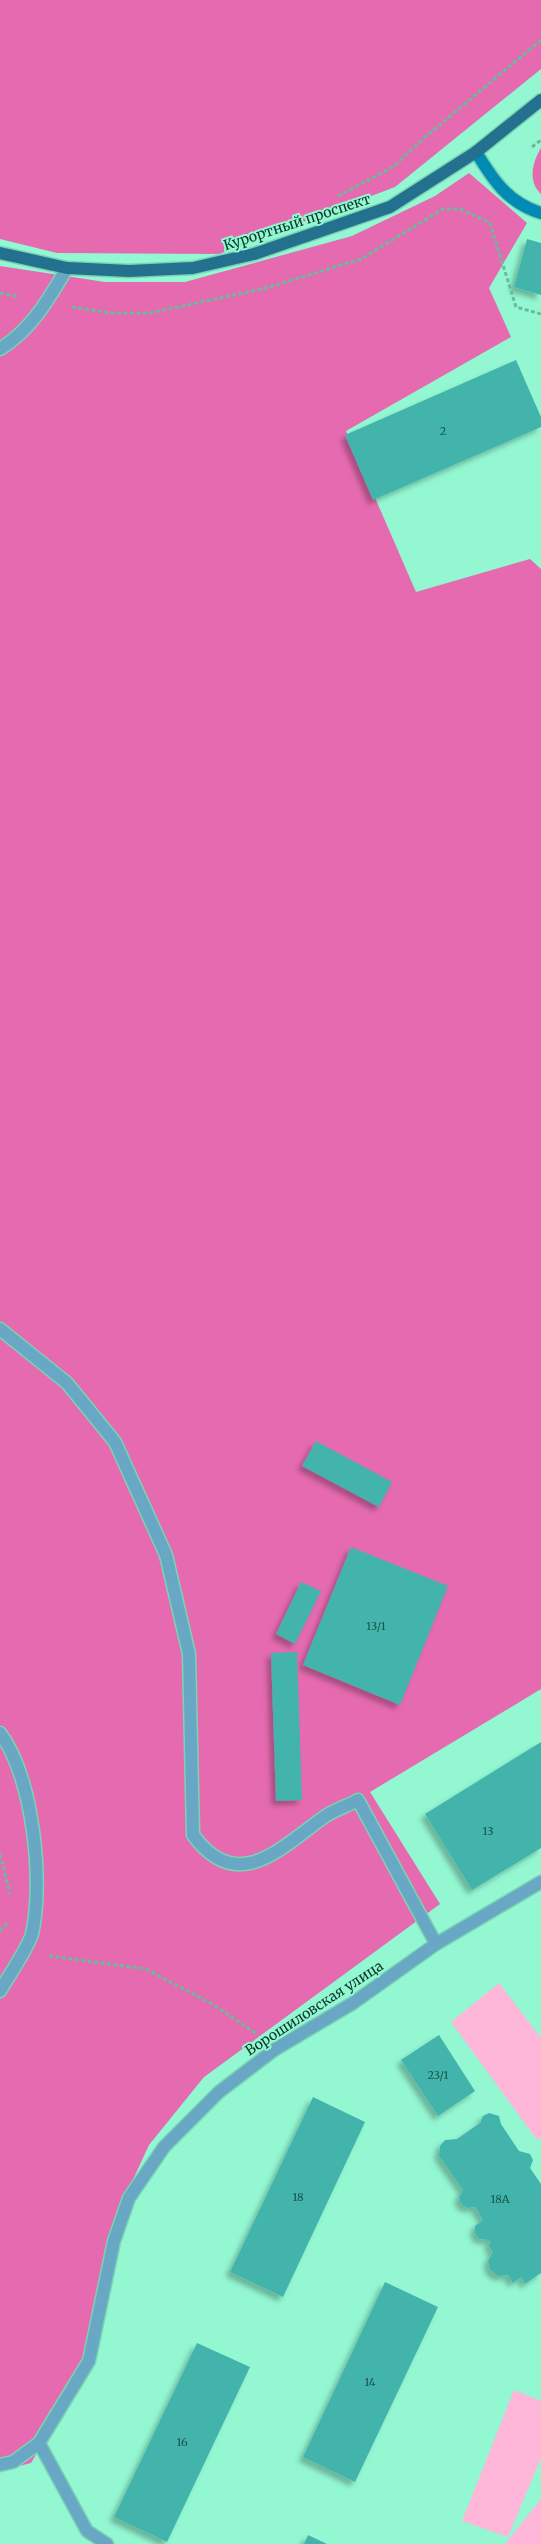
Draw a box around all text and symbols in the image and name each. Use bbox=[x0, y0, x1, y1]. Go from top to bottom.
street label: Курортный проспект bbox=[221, 190, 373, 254]
house number: 2 bbox=[440, 424, 446, 438]
house number: 13/1 bbox=[366, 1619, 386, 1633]
house number: 13 bbox=[483, 1824, 493, 1838]
street label: Ворошиловская улица bbox=[242, 1956, 387, 2059]
house number: 23/1 bbox=[428, 2068, 448, 2082]
house number: 18 bbox=[292, 2190, 304, 2204]
house number: 18А bbox=[491, 2192, 510, 2206]
house number: 14 bbox=[364, 2375, 376, 2389]
house number: 16 bbox=[176, 2435, 188, 2449]

